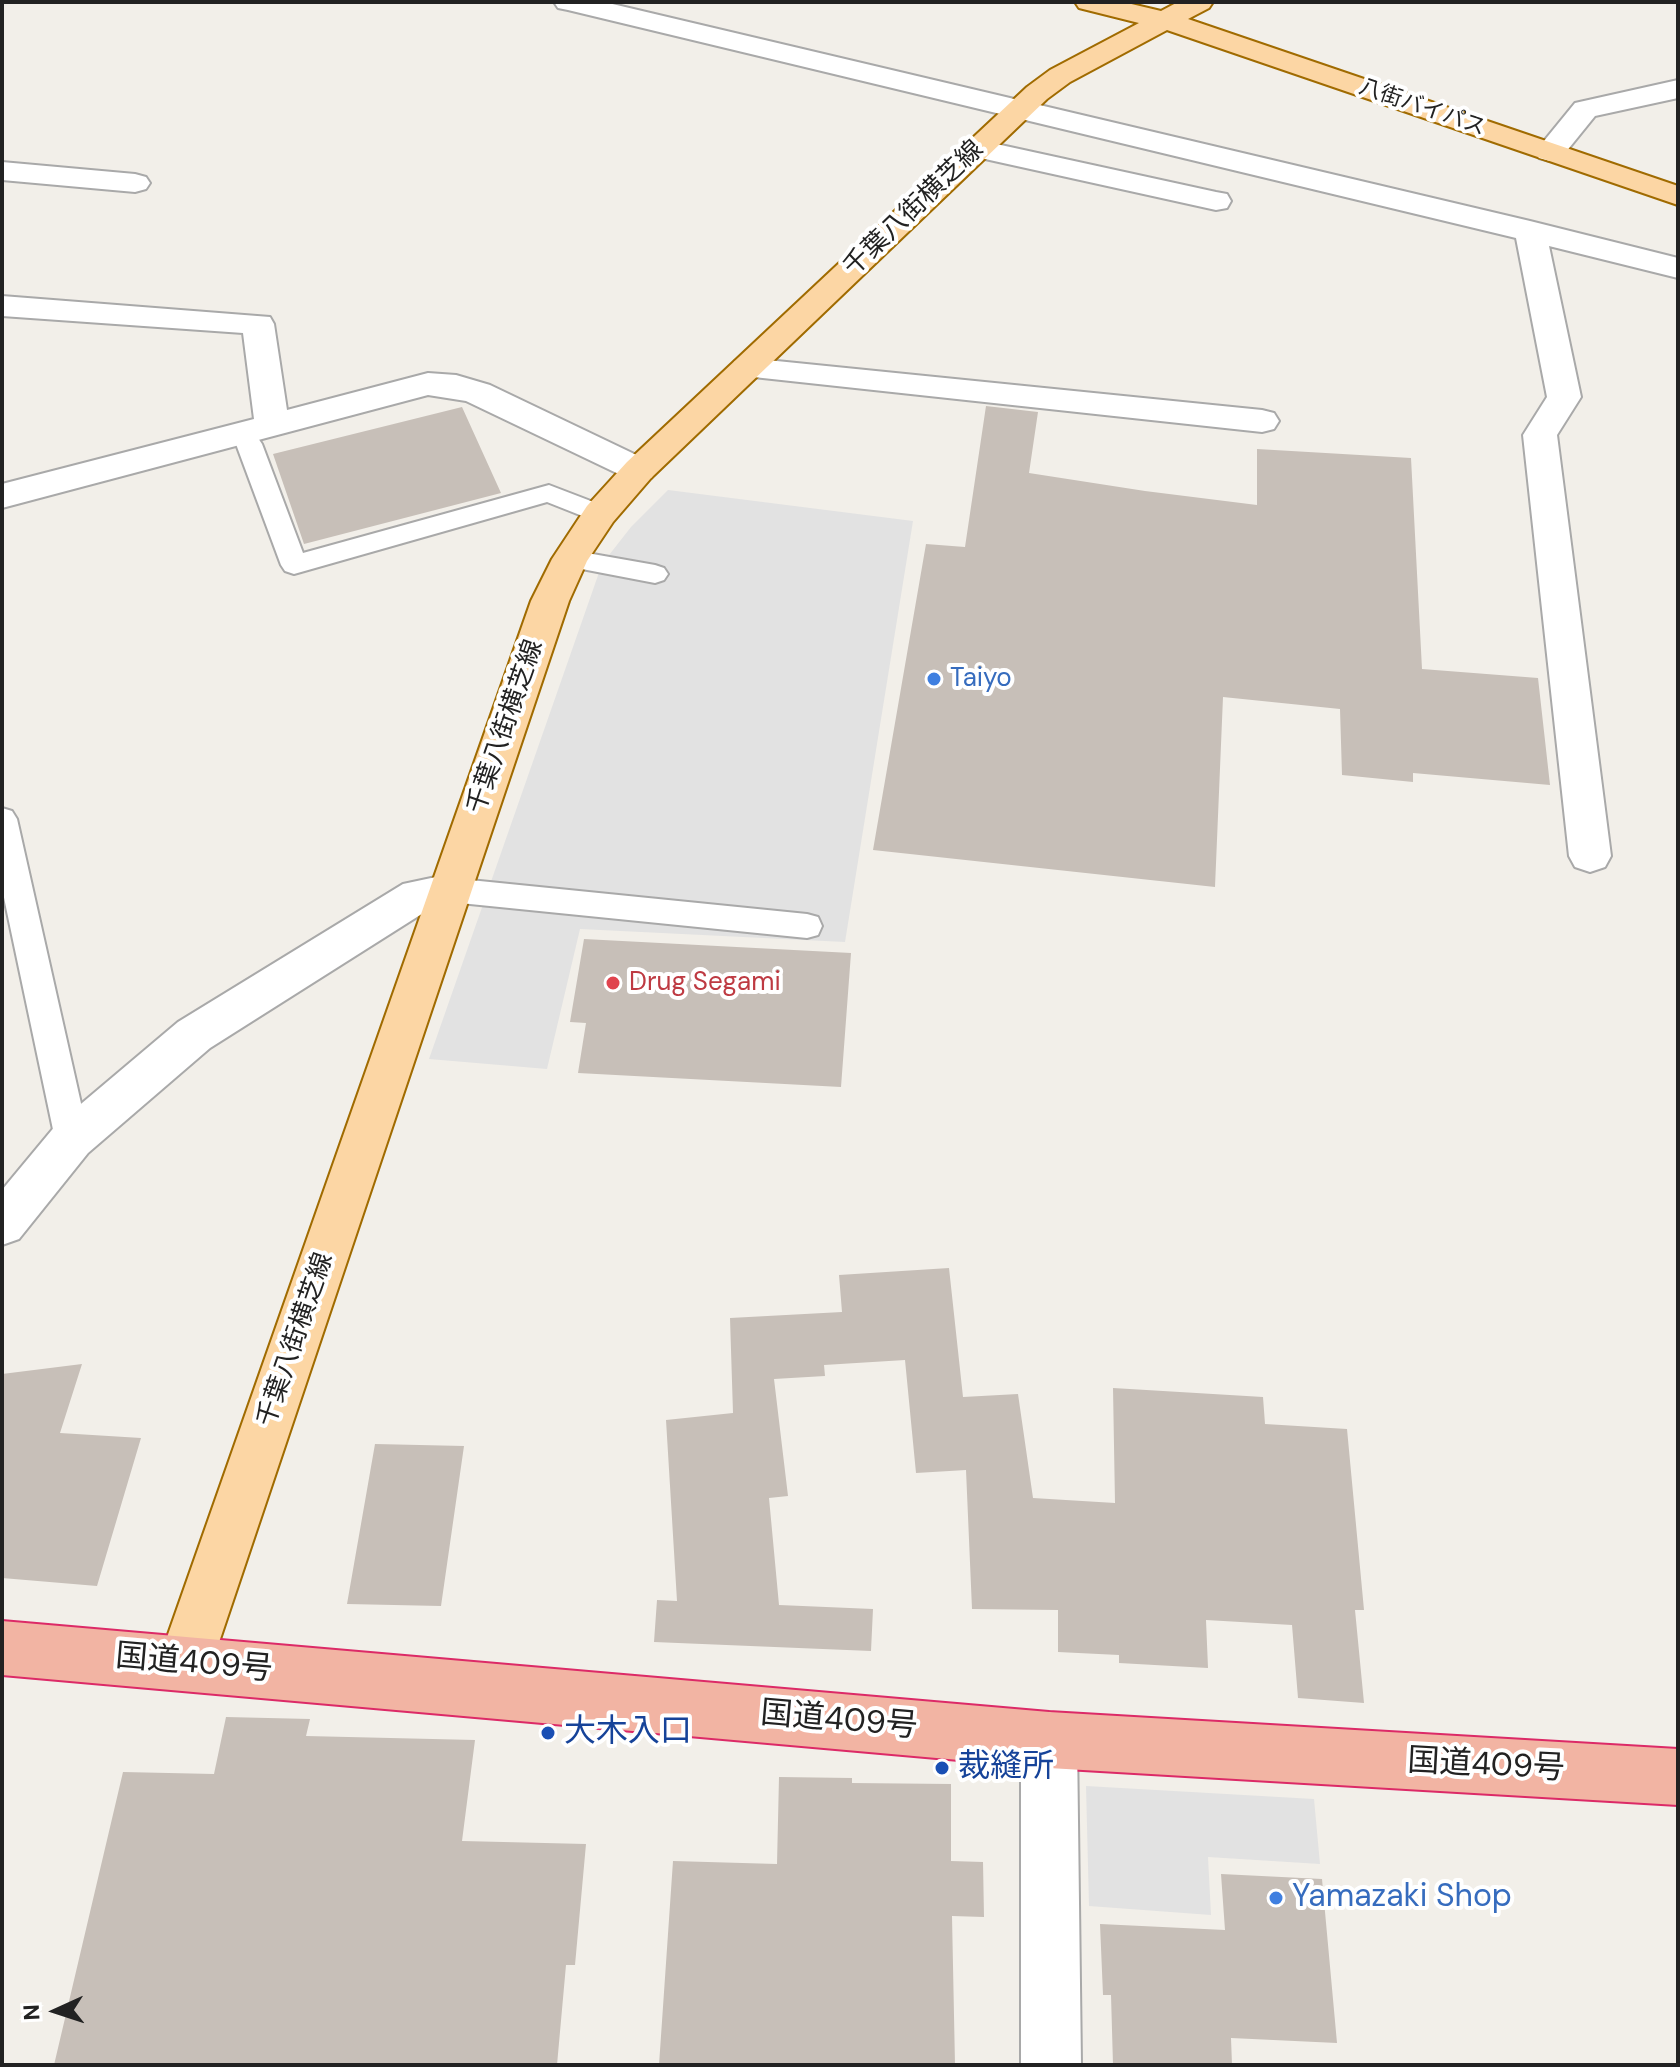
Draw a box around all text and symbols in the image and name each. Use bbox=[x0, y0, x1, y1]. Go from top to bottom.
street label: 八街バイパス bbox=[1355, 74, 1489, 142]
street label: 千葉八街横芝線 bbox=[838, 135, 990, 283]
street label: 千葉八街横芝線 bbox=[462, 636, 550, 818]
place label: Taiyo bbox=[950, 663, 1012, 695]
marker: Taiyo bbox=[925, 670, 943, 688]
place label: Drug Segami bbox=[629, 967, 781, 999]
marker: Drug Segami bbox=[604, 974, 622, 992]
street label: 千葉八街横芝線 bbox=[252, 1249, 340, 1431]
street label: 国道409号 bbox=[114, 1638, 274, 1690]
street label: 国道409号 bbox=[759, 1695, 919, 1747]
place label: 大木入口 bbox=[564, 1714, 692, 1752]
marker: 大木入口 bbox=[539, 1724, 557, 1742]
street label: 国道409号 bbox=[1406, 1743, 1566, 1789]
place label: 裁縫所 bbox=[958, 1749, 1054, 1787]
marker: 裁縫所 bbox=[933, 1759, 951, 1777]
place label: Yamazaki Shop bbox=[1292, 1879, 1512, 1917]
marker: Yamazaki Shop bbox=[1267, 1889, 1285, 1907]
north arrow bbox=[16, 1971, 96, 2051]
text: N bbox=[17, 2004, 46, 2021]

